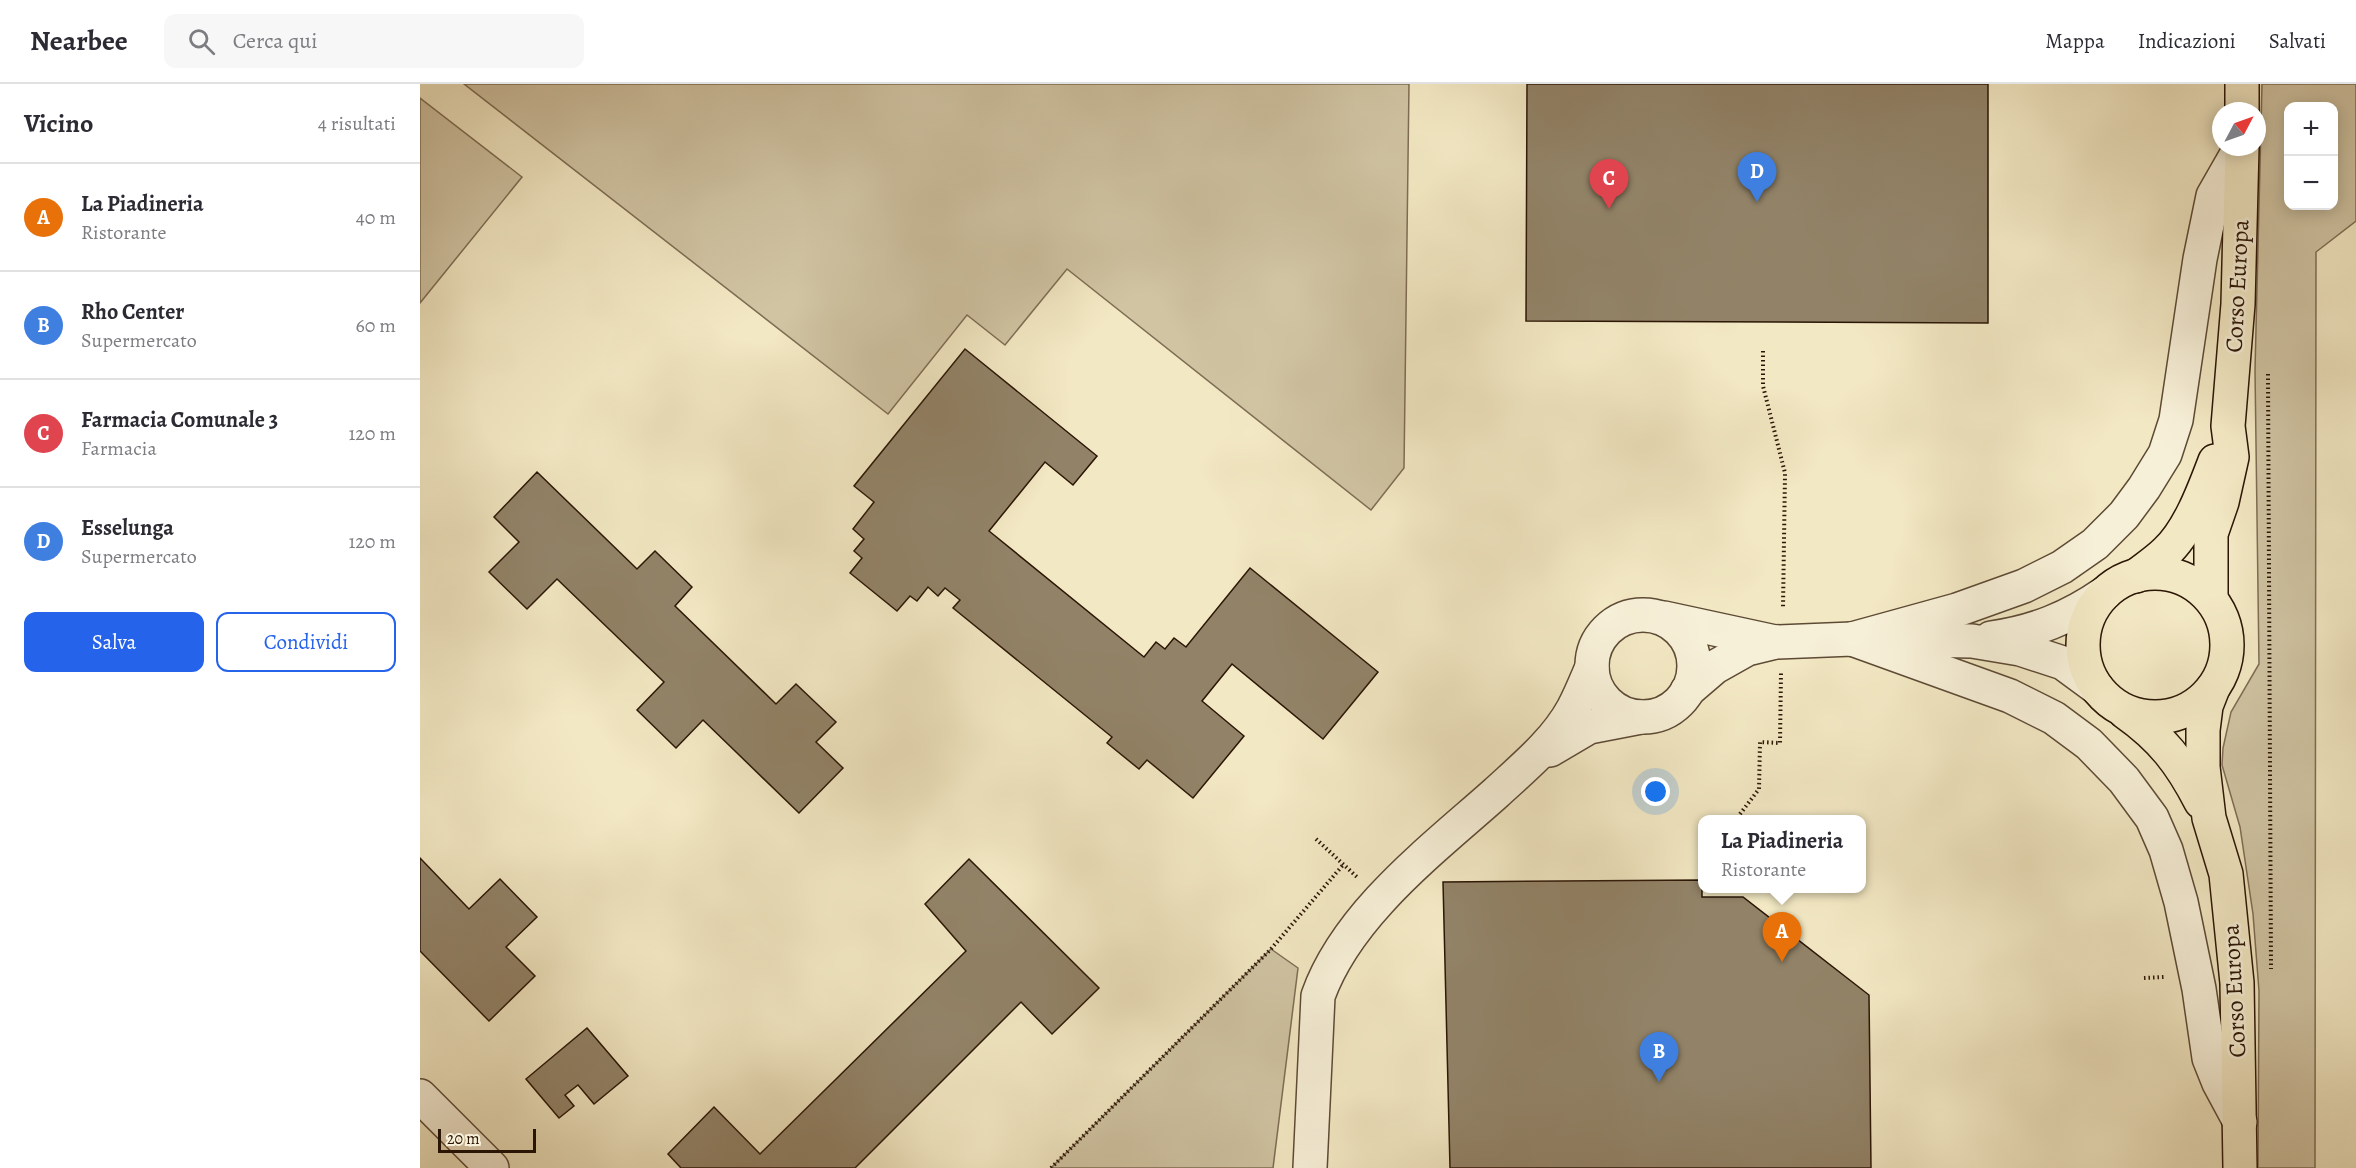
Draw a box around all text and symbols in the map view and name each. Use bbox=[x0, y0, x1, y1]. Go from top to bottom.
search box bbox=[164, 14, 584, 68]
text: Nearbee bbox=[30, 22, 128, 60]
icon: search bbox=[185, 25, 218, 58]
text: Cerca qui bbox=[233, 26, 317, 56]
text: Mappa bbox=[2045, 27, 2105, 55]
text: Indicazioni bbox=[2138, 27, 2236, 55]
text: Salvati bbox=[2269, 27, 2326, 55]
north arrow bbox=[2212, 102, 2266, 156]
map controls bbox=[2284, 102, 2338, 210]
button: + bbox=[2284, 102, 2338, 156]
text: Vicino bbox=[24, 106, 93, 141]
text: 4 risultati bbox=[318, 110, 396, 137]
pin: D bbox=[1738, 152, 1776, 202]
button: − bbox=[2284, 156, 2338, 210]
pin: C bbox=[1590, 160, 1628, 209]
text: La Piadineria bbox=[81, 189, 204, 219]
text: A bbox=[37, 204, 50, 231]
text: 40 m bbox=[356, 204, 396, 231]
street label: Corso Europa bbox=[2218, 218, 2257, 353]
text: Ristorante bbox=[81, 219, 167, 246]
text: Rho Center bbox=[81, 297, 184, 327]
text: B bbox=[37, 312, 50, 339]
text: 60 m bbox=[356, 312, 396, 339]
text: Supermercato bbox=[81, 327, 197, 354]
text: Farmacia Comunale 3 bbox=[81, 405, 278, 435]
text: C bbox=[37, 420, 50, 447]
text: 120 m bbox=[348, 420, 396, 447]
text: Farmacia bbox=[81, 435, 157, 462]
text: Esselunga bbox=[81, 513, 174, 543]
text: D bbox=[37, 528, 50, 555]
text: 120 m bbox=[348, 528, 396, 555]
text: Supermercato bbox=[81, 543, 197, 570]
button: Salva bbox=[24, 612, 204, 672]
button: Condividi bbox=[216, 612, 396, 672]
your location bbox=[1641, 777, 1670, 806]
popup bbox=[1698, 815, 1866, 893]
text: La Piadineria bbox=[1721, 826, 1843, 856]
text: Ristorante bbox=[1721, 856, 1806, 883]
pin: A bbox=[1762, 912, 1802, 962]
street label: Corso Europa bbox=[2214, 923, 2253, 1058]
pin: B bbox=[1640, 1032, 1678, 1082]
scale bar bbox=[438, 1126, 536, 1154]
text: 20 m bbox=[447, 1128, 480, 1150]

